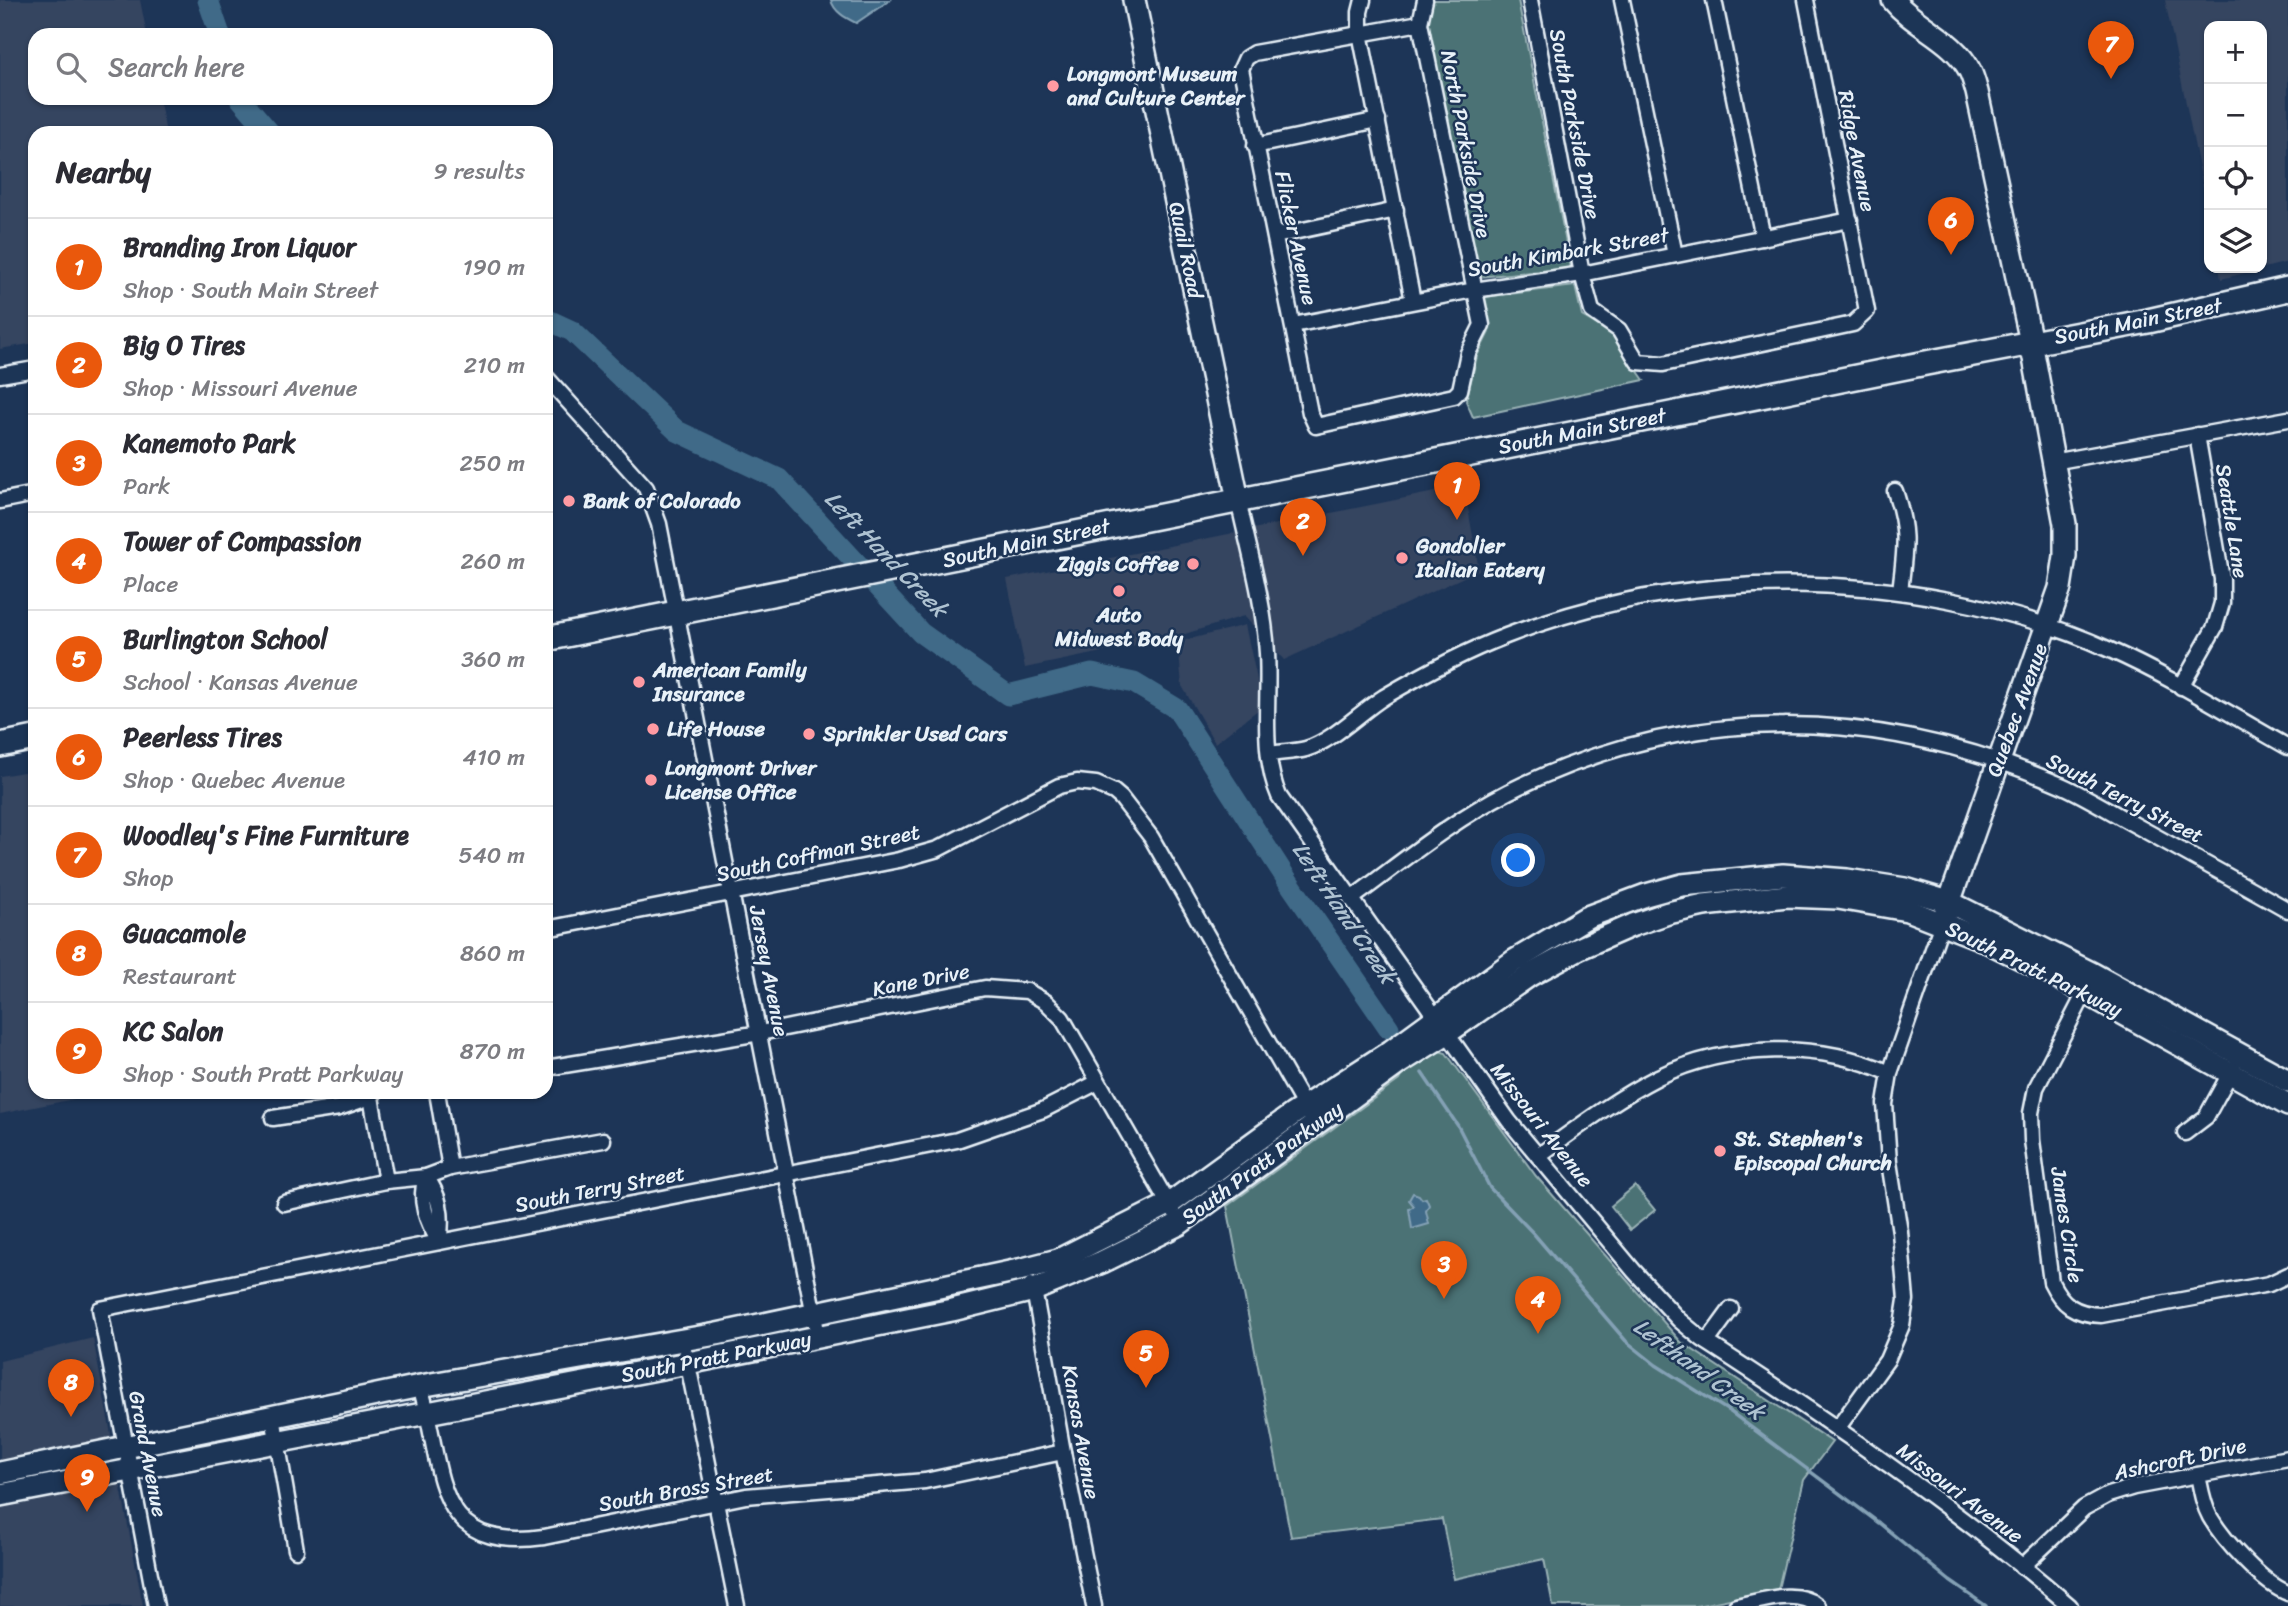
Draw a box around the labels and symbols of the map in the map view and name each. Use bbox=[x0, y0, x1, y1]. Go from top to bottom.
pin: 7 bbox=[2088, 21, 2134, 79]
street label: South Parkside Drive bbox=[1538, 25, 1612, 223]
street label: North Parkside Drive bbox=[1429, 47, 1503, 241]
place label: Longmont Museum and Culture Center bbox=[1066, 55, 1247, 117]
marker: Longmont Museum and Culture Center bbox=[1045, 78, 1061, 94]
street label: Ridge Avenue bbox=[1827, 87, 1887, 215]
street label: Flicker Avenue bbox=[1263, 167, 1329, 309]
pin: 6 bbox=[1928, 197, 1974, 255]
street label: Quail Road bbox=[1157, 198, 1215, 304]
street label: South Kimbark Street bbox=[1464, 215, 1673, 288]
street label: South Main Street bbox=[2051, 286, 2227, 356]
street label: South Main Street bbox=[1495, 396, 1671, 466]
street label: Seattle Lane bbox=[2204, 461, 2260, 581]
pin: 1 bbox=[1434, 462, 1480, 520]
water label: Left Hand Creek bbox=[814, 481, 960, 629]
place label: Bank of Colorado bbox=[583, 482, 741, 520]
marker: Bank of Colorado bbox=[561, 493, 577, 509]
pin: 2 bbox=[1280, 498, 1326, 556]
street label: South Main Street bbox=[939, 506, 1115, 579]
place label: Gondolier Italian Eatery bbox=[1415, 527, 1546, 589]
place label: Ziggis Coffee bbox=[1056, 545, 1179, 583]
marker: Gondolier Italian Eatery bbox=[1394, 550, 1410, 566]
marker: Ziggis Coffee bbox=[1185, 556, 1201, 572]
marker: Auto Midwest Body bbox=[1111, 583, 1127, 599]
place label: Auto Midwest Body bbox=[1054, 596, 1184, 658]
street label: Quebec Avenue bbox=[1975, 638, 2059, 782]
place label: American Family Insurance bbox=[652, 651, 808, 713]
marker: American Family Insurance bbox=[631, 674, 647, 690]
place label: Life House bbox=[667, 710, 765, 748]
place label: Sprinkler Used Cars bbox=[822, 715, 1009, 753]
marker: Life House bbox=[645, 721, 661, 737]
marker: Sprinkler Used Cars bbox=[801, 726, 817, 742]
street label: South Terry Street bbox=[2039, 742, 2211, 854]
place label: Longmont Driver License Office bbox=[665, 749, 819, 811]
marker: Longmont Driver License Office bbox=[643, 772, 659, 788]
street label: South Coffman Street bbox=[713, 813, 923, 893]
water label: Left Hand Creek bbox=[1281, 833, 1409, 995]
your location bbox=[1501, 843, 1535, 877]
street label: Jersey Avenue bbox=[737, 901, 800, 1040]
street label: South Pratt Parkway bbox=[1939, 910, 2129, 1028]
street label: Kane Drive bbox=[869, 952, 973, 1008]
street label: Missouri Avenue bbox=[1480, 1054, 1604, 1197]
street label: South Pratt Parkway bbox=[1173, 1091, 1351, 1235]
place label: St. Stephen's Episcopal Church bbox=[1733, 1120, 1892, 1182]
marker: St. Stephen's Episcopal Church bbox=[1712, 1143, 1728, 1159]
street label: South Terry Street bbox=[512, 1154, 688, 1224]
street label: James Circle bbox=[2039, 1163, 2095, 1286]
pin: 3 bbox=[1421, 1241, 1467, 1299]
pin: 4 bbox=[1515, 1276, 1561, 1334]
water label: Lefthand Creek bbox=[1624, 1307, 1776, 1433]
street label: South Pratt Parkway bbox=[617, 1320, 815, 1394]
pin: 5 bbox=[1123, 1330, 1169, 1388]
pin: 8 bbox=[48, 1359, 94, 1417]
street label: Kansas Avenue bbox=[1050, 1362, 1112, 1502]
street label: Grand Avenue bbox=[117, 1388, 179, 1521]
street label: Ashcroft Drive bbox=[2109, 1426, 2250, 1492]
street label: Missouri Avenue bbox=[1888, 1432, 2032, 1554]
pin: 9 bbox=[64, 1454, 110, 1512]
street label: South Bross Street bbox=[596, 1455, 776, 1523]

